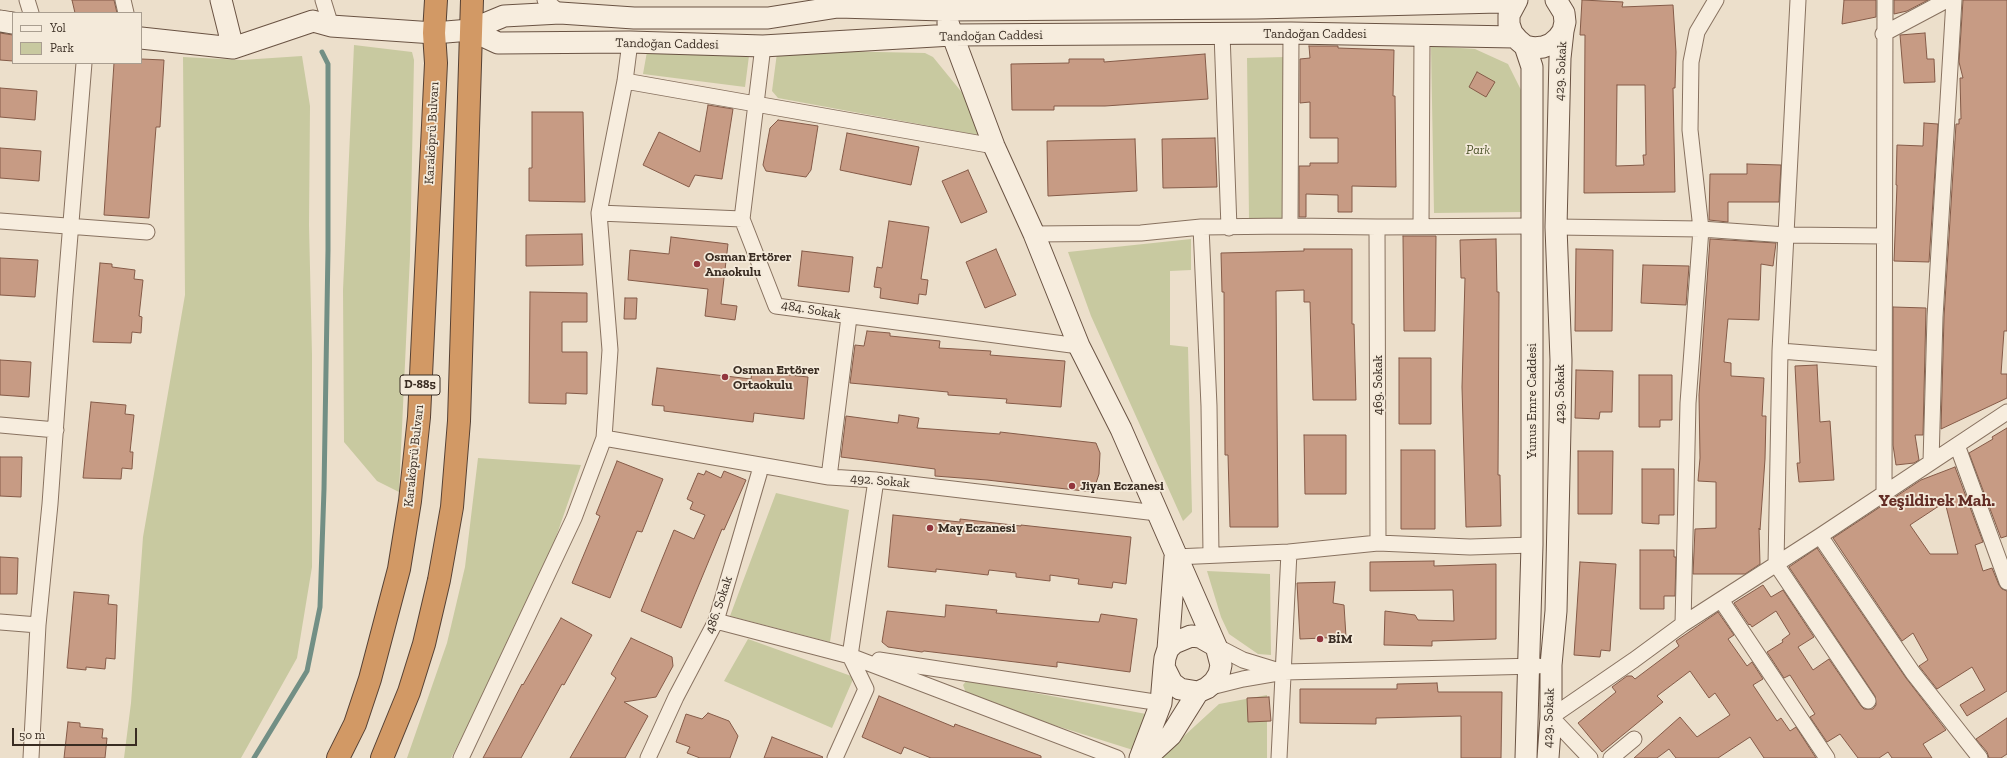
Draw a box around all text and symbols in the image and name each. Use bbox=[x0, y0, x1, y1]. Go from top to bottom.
legend bbox=[12, 12, 142, 64]
text: Yol bbox=[50, 21, 66, 35]
street label: Tandoğan Caddesi bbox=[1263, 26, 1367, 42]
street label: Tandoğan Caddesi bbox=[939, 27, 1043, 45]
street label: Tandoğan Caddesi bbox=[615, 35, 719, 53]
text: Park bbox=[50, 41, 74, 55]
street label: 429. Sokak bbox=[1552, 41, 1570, 101]
street label: Karaköprü Bulvarı bbox=[422, 81, 442, 185]
park label: Park bbox=[1466, 142, 1490, 158]
place label: Osman Ertörer Anaokulu bbox=[705, 249, 791, 280]
marker: Osman Ertörer Anaokulu bbox=[692, 259, 702, 269]
street label: 484. Sokak bbox=[780, 297, 842, 323]
street label: Yunus Emre Caddesi bbox=[1524, 343, 1540, 459]
street label: 469. Sokak bbox=[1370, 355, 1386, 415]
place label: Osman Ertörer Ortaokulu bbox=[733, 362, 819, 393]
street label: 429. Sokak bbox=[1552, 364, 1568, 424]
marker: Osman Ertörer Ortaokulu bbox=[720, 372, 730, 382]
road number: D-885 bbox=[400, 375, 440, 395]
street label: Karaköprü Bulvarı bbox=[401, 404, 427, 508]
street label: 492. Sokak bbox=[850, 471, 910, 491]
place label: Jiyan Eczanesi bbox=[1080, 478, 1164, 494]
marker: Jiyan Eczanesi bbox=[1067, 481, 1077, 491]
district label: Yeşildirek Mah. bbox=[1879, 491, 1995, 511]
place label: May Eczanesi bbox=[938, 520, 1016, 536]
marker: May Eczanesi bbox=[925, 523, 935, 533]
street label: 486. Sokak bbox=[702, 574, 736, 636]
place label: BİM bbox=[1328, 631, 1352, 647]
marker: BİM bbox=[1315, 634, 1325, 644]
street label: 429. Sokak bbox=[1540, 688, 1558, 748]
scale bar bbox=[14, 720, 139, 746]
text: 50 m bbox=[19, 728, 45, 742]

